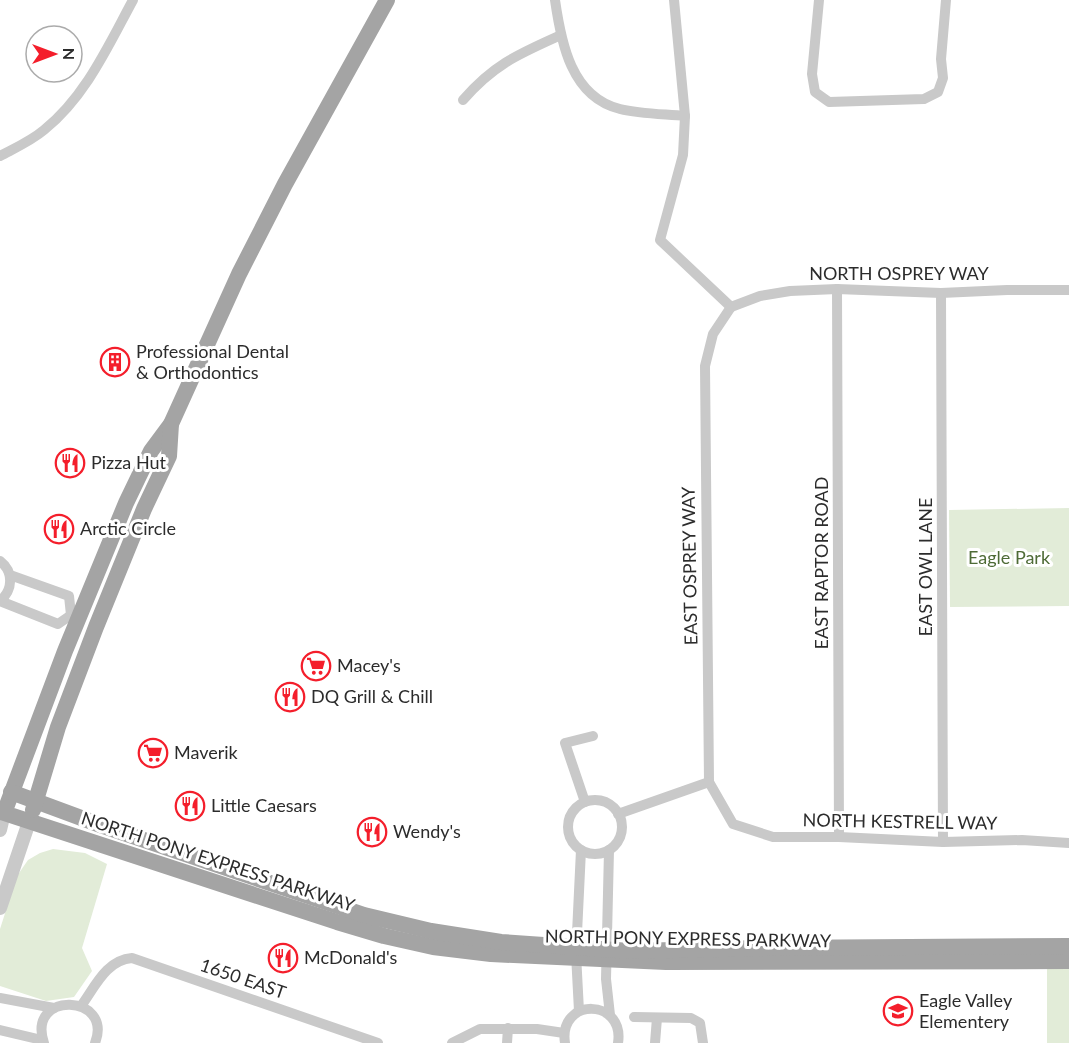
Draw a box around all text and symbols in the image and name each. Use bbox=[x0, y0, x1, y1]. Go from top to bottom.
north arrow bbox=[24, 24, 84, 84]
text: N bbox=[60, 48, 79, 60]
street label: NORTH OSPREY WAY bbox=[809, 262, 990, 284]
place label: Professional Dental & Orthodontics bbox=[136, 340, 289, 383]
building icon: Professional Dental & Orthodontics bbox=[99, 346, 131, 378]
restaurant icon: Pizza Hut bbox=[54, 447, 86, 479]
place label: Pizza Hut bbox=[91, 451, 167, 473]
street label: EAST RAPTOR ROAD bbox=[810, 477, 832, 649]
street label: EAST OSPREY WAY bbox=[677, 486, 701, 646]
street label: EAST OWL LANE bbox=[914, 498, 936, 636]
restaurant icon: Arctic Circle bbox=[43, 513, 75, 545]
place label: Arctic Circle bbox=[80, 517, 176, 539]
park label: Eagle Park bbox=[968, 546, 1051, 568]
supermarket icon: Macey's bbox=[300, 650, 332, 682]
place label: Macey's bbox=[337, 654, 401, 676]
restaurant icon: DQ Grill & Chill bbox=[274, 681, 306, 713]
place label: DQ Grill & Chill bbox=[311, 685, 433, 707]
supermarket icon: Maverik bbox=[137, 737, 169, 769]
place label: Maverik bbox=[174, 741, 239, 763]
restaurant icon: Little Caesars bbox=[174, 790, 206, 822]
place label: Little Caesars bbox=[211, 794, 317, 816]
street label: NORTH PONY EXPRESS PARKWAY bbox=[79, 806, 358, 916]
street label: NORTH KESTRELL WAY bbox=[802, 808, 998, 834]
restaurant icon: Wendy's bbox=[356, 816, 388, 848]
place label: Wendy's bbox=[393, 820, 461, 842]
street label: NORTH PONY EXPRESS PARKWAY bbox=[545, 925, 832, 952]
restaurant icon: McDonald's bbox=[267, 942, 299, 974]
place label: McDonald's bbox=[304, 946, 398, 968]
street label: 1650 EAST bbox=[198, 953, 289, 1003]
place label: Eagle Valley Elementery bbox=[919, 989, 1013, 1032]
school or university icon: Eagle Valley Elementery bbox=[882, 995, 914, 1027]

